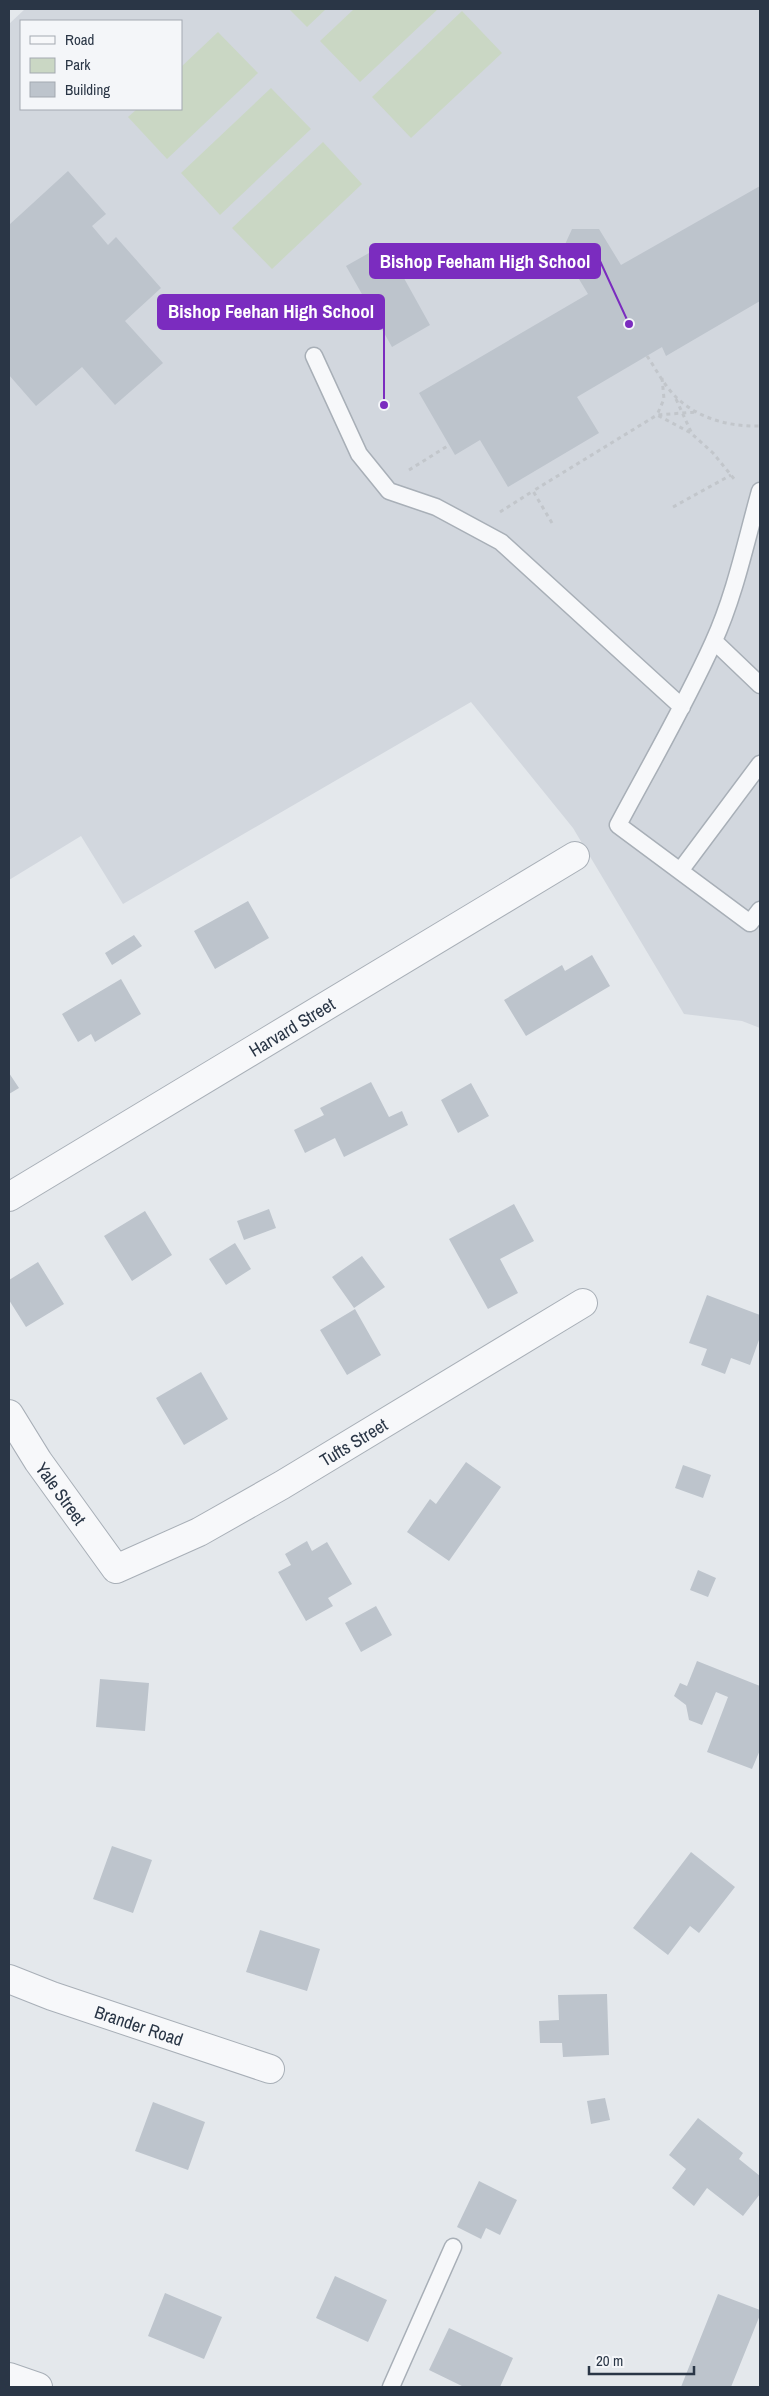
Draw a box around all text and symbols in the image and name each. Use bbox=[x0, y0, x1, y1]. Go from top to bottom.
legend bbox=[20, 20, 182, 110]
text: Road bbox=[65, 29, 94, 50]
text: Park bbox=[65, 54, 91, 75]
text: Building bbox=[65, 79, 110, 100]
callout: Bishop Feeham High School bbox=[370, 244, 600, 278]
text: Bishop Feeham High School bbox=[380, 248, 590, 274]
callout: Bishop Feehan High School bbox=[158, 295, 384, 329]
text: Bishop Feehan High School bbox=[168, 298, 374, 324]
street label: Harvard Street bbox=[244, 991, 339, 1062]
street label: Tufts Street bbox=[315, 1412, 392, 1472]
street label: Yale Street bbox=[30, 1457, 93, 1530]
street label: Brander Road bbox=[91, 1999, 187, 2052]
scale bar bbox=[589, 2344, 694, 2376]
text: 20 m bbox=[596, 2350, 623, 2371]

